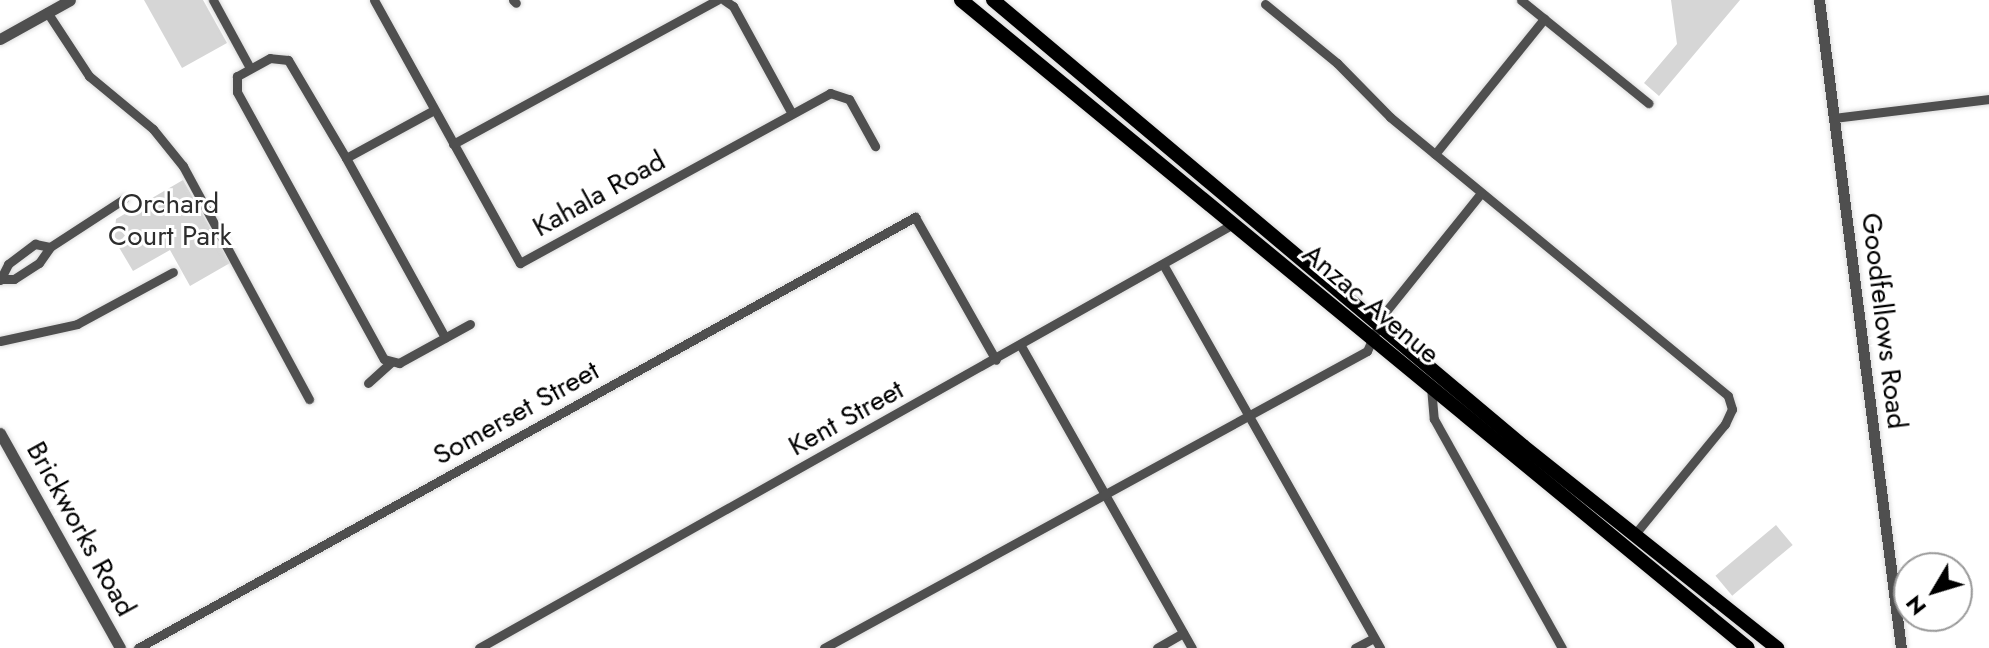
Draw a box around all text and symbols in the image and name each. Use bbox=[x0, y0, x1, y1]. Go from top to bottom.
street label: Kahala Road bbox=[527, 144, 671, 244]
park label: Orchard Court Park bbox=[108, 187, 232, 253]
street label: Goodfellows Road bbox=[1854, 211, 1914, 431]
street label: Anzac Avenue bbox=[1296, 237, 1446, 371]
street label: Somerset Street bbox=[427, 354, 605, 472]
street label: Kent Street bbox=[783, 373, 909, 463]
street label: Brickworks Road bbox=[19, 436, 143, 622]
north arrow bbox=[1893, 552, 1973, 632]
text: N bbox=[1898, 589, 1934, 622]

